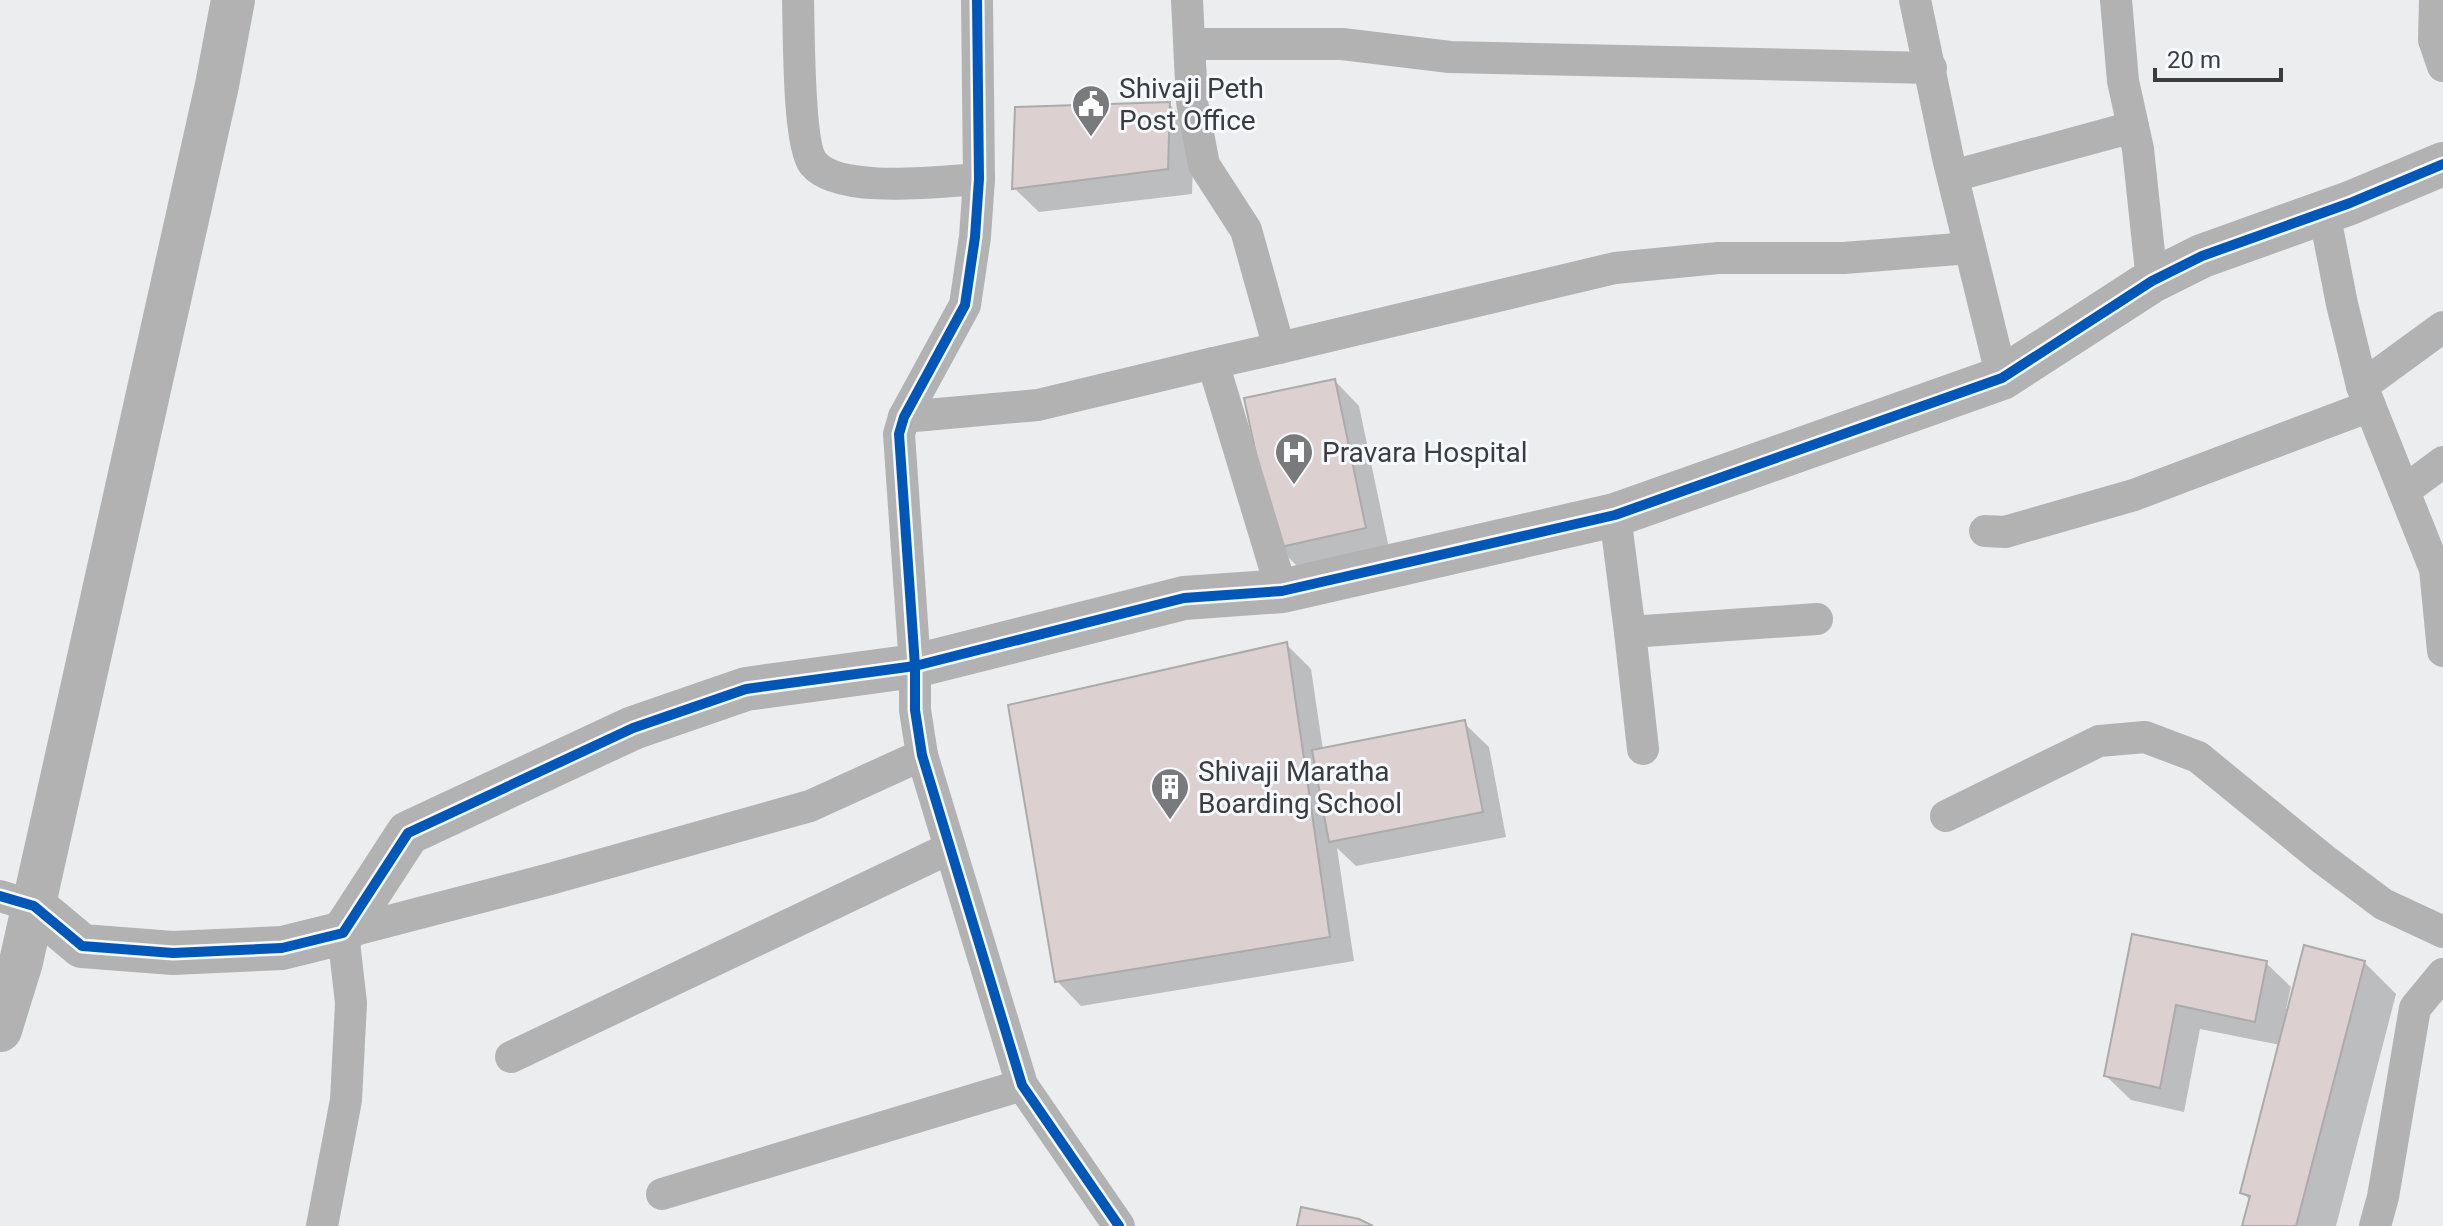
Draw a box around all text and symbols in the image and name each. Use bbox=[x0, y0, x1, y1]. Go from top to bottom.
scale bar bbox=[2155, 32, 2281, 82]
text: 20 m bbox=[2167, 46, 2221, 74]
place label: Shivaji Peth Post Office bbox=[1119, 72, 1264, 137]
public building icon: Shivaji Peth Post Office bbox=[1070, 83, 1112, 138]
hospital icon: Pravara Hospital bbox=[1273, 431, 1315, 486]
place label: Pravara Hospital bbox=[1322, 436, 1527, 469]
place label: Shivaji Maratha Boarding School bbox=[1198, 755, 1402, 820]
building icon: Shivaji Maratha Boarding School bbox=[1149, 766, 1191, 821]

